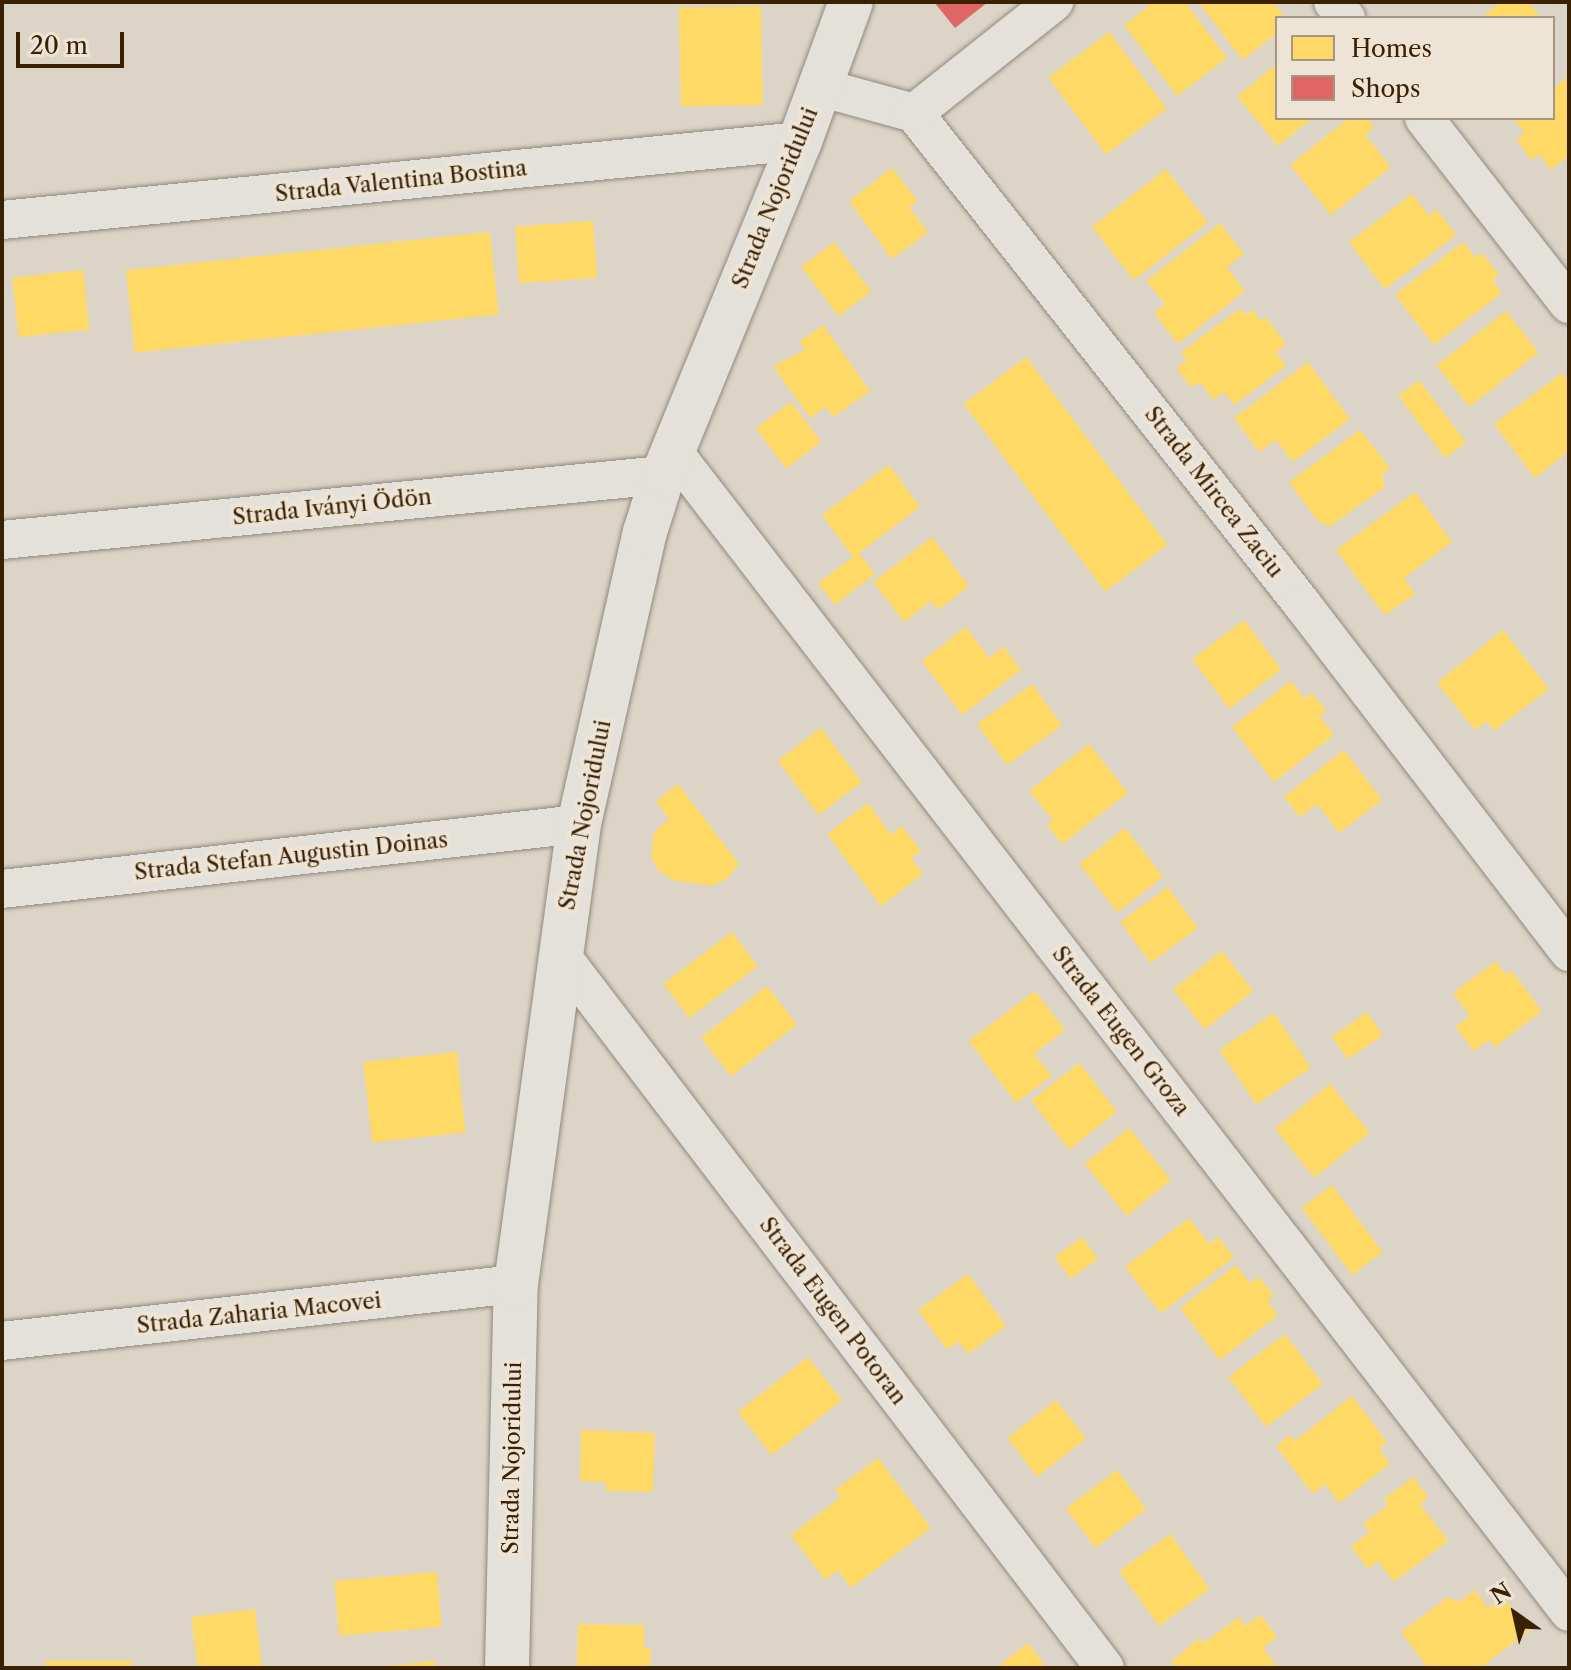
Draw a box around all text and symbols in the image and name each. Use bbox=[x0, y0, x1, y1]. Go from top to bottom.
scale bar bbox=[20, 16, 128, 66]
legend bbox=[1275, 16, 1555, 120]
text: 20 m bbox=[30, 31, 88, 60]
text: Homes bbox=[1351, 34, 1432, 63]
text: Shops bbox=[1351, 74, 1420, 103]
street label: Strada Nojoridului bbox=[727, 104, 823, 292]
street label: Strada Valentina Bostina bbox=[273, 155, 529, 207]
street label: Strada Mircea Zaciu bbox=[1139, 401, 1289, 583]
street label: Strada Iványi Ödön bbox=[231, 483, 433, 531]
street label: Strada Nojoridului bbox=[554, 718, 616, 912]
street label: Strada Stefan Augustin Doinas bbox=[132, 826, 450, 886]
street label: Strada Eugen Groza bbox=[1047, 941, 1195, 1121]
street label: Strada Eugen Potoran bbox=[754, 1212, 912, 1410]
street label: Strada Zaharia Macovei bbox=[135, 1287, 383, 1339]
street label: Strada Nojoridului bbox=[497, 1361, 527, 1555]
north arrow bbox=[1475, 1574, 1555, 1654]
text: N bbox=[1486, 1577, 1517, 1610]

